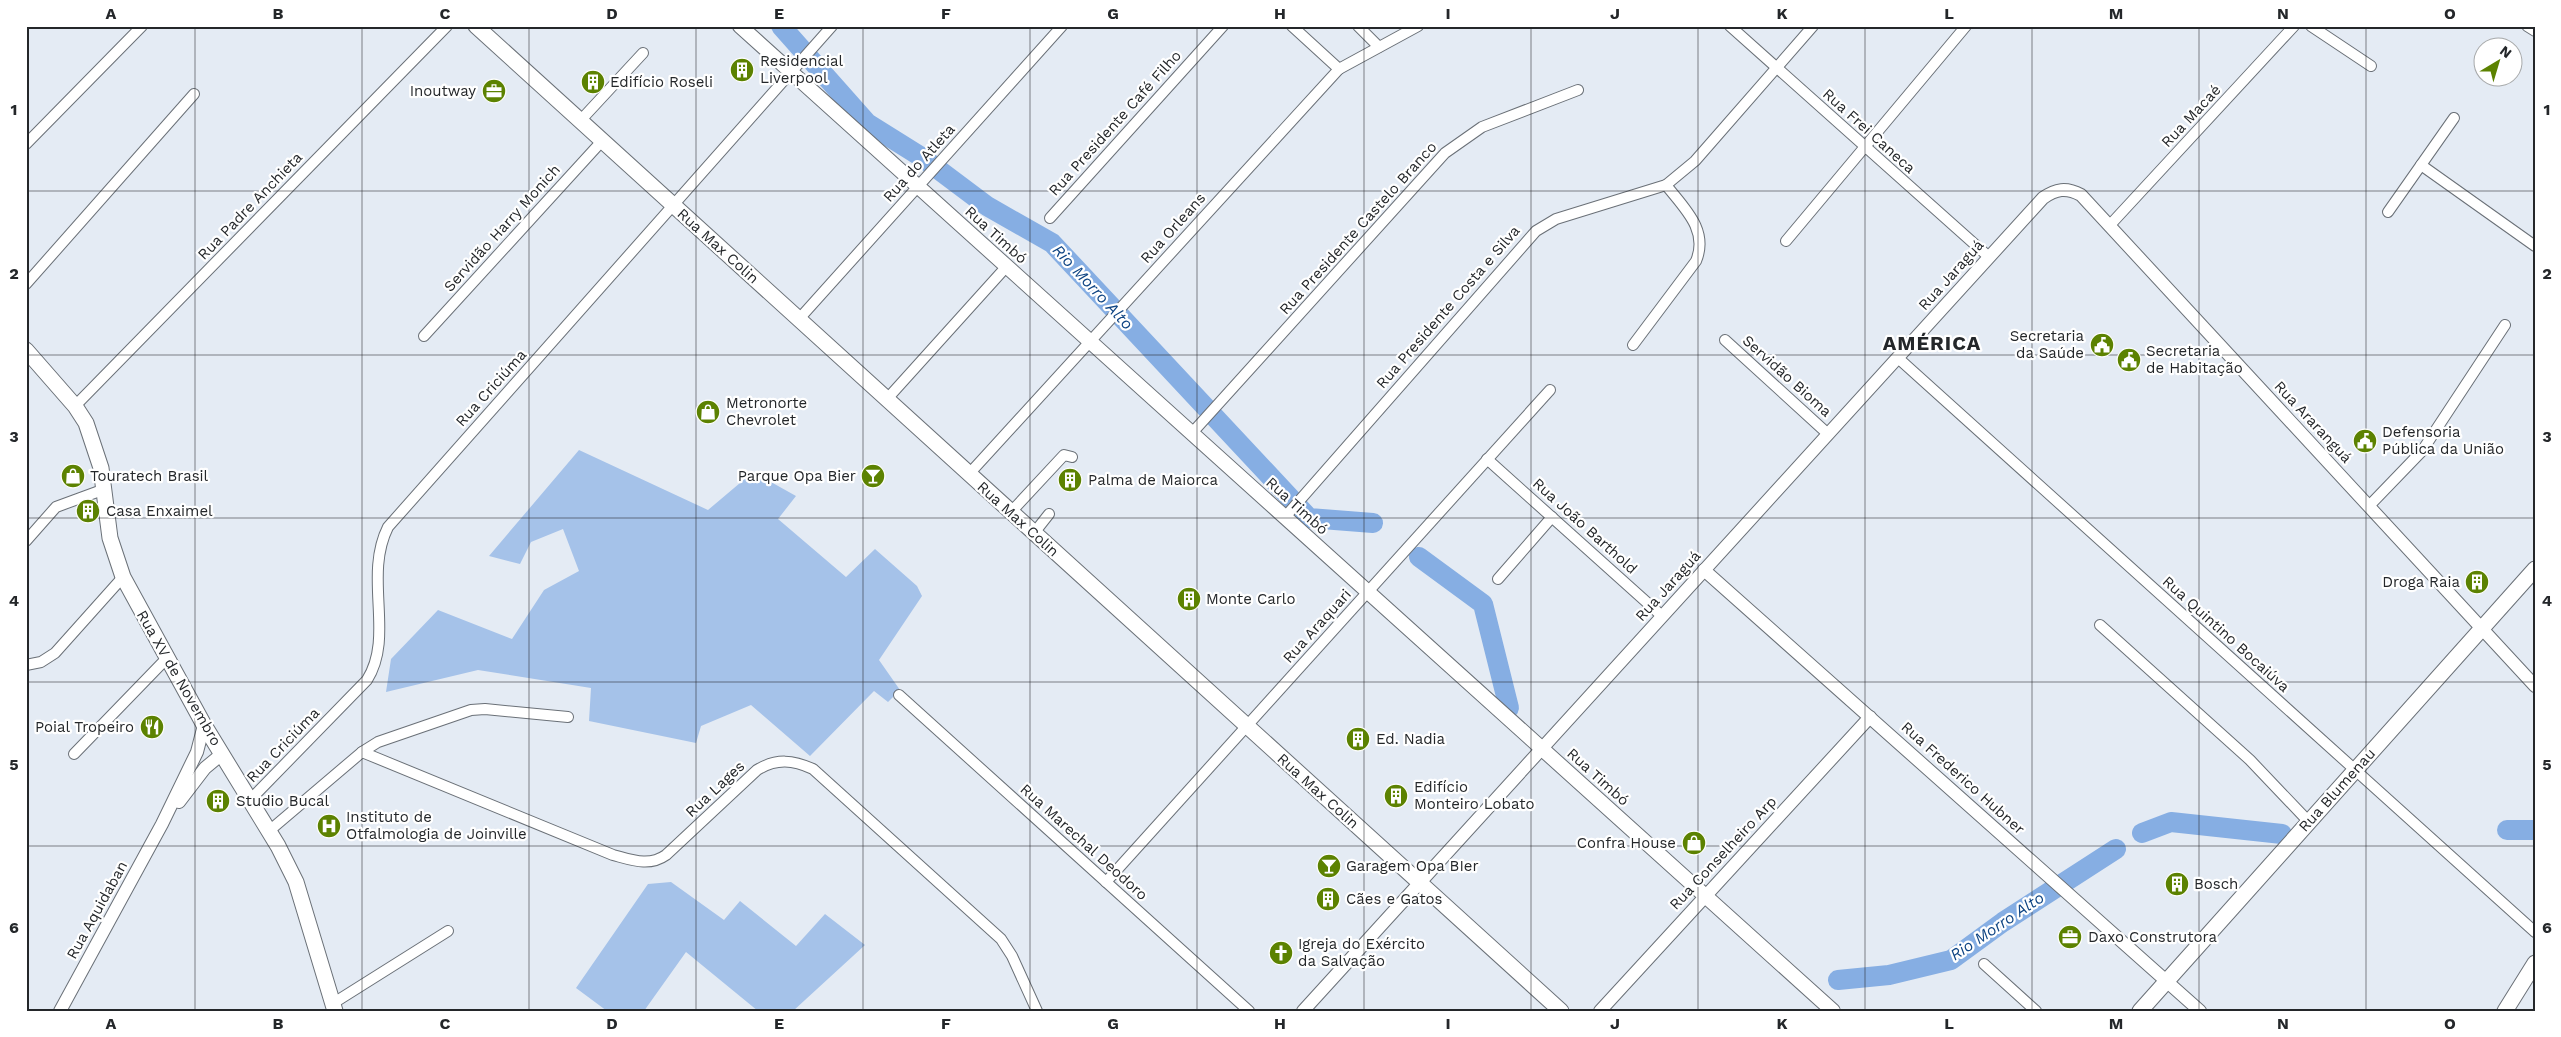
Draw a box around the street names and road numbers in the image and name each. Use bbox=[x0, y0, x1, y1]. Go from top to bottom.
street label: Rua Presidente Café Filho bbox=[1045, 47, 1185, 199]
street label: Rua Macaé bbox=[2157, 81, 2225, 151]
street label: Rua Frei Caneca bbox=[1819, 85, 1919, 178]
street label: Rua do Atleta bbox=[879, 120, 959, 206]
street label: Rua Presidente Castelo Branco bbox=[1276, 138, 1440, 318]
street label: Rua Padre Anchieta bbox=[194, 148, 306, 264]
street label: Servidão Harry Monich bbox=[440, 161, 564, 295]
street label: Rua Orleans bbox=[1137, 189, 1209, 267]
street label: Rua Timbó bbox=[961, 202, 1031, 268]
street label: Rua Max Colin bbox=[674, 205, 762, 287]
street label: Rua Presidente Costa e Silva bbox=[1372, 222, 1524, 392]
street label: Rua Jaraguá bbox=[1915, 236, 1988, 314]
street label: Servidão Bioma bbox=[1739, 331, 1836, 421]
street label: Rua Criciúma bbox=[452, 345, 531, 430]
street label: Rua Araranguá bbox=[2270, 377, 2356, 467]
street label: Rua Timbó bbox=[1262, 473, 1332, 539]
street label: Rua João Barthold bbox=[1529, 474, 1641, 578]
street label: Rua Max Colin bbox=[974, 478, 1062, 560]
street label: Rua Jaraguá bbox=[1632, 547, 1705, 625]
street label: Rua Quintino Bocaiúva bbox=[2159, 572, 2294, 696]
street label: Rua Araquari bbox=[1279, 585, 1355, 667]
street label: Rua XV de Novembro bbox=[133, 607, 225, 749]
street label: Rua Criciúma bbox=[243, 703, 324, 786]
street label: Rua Frederico Hubner bbox=[1898, 718, 2028, 838]
street label: Rua Timbó bbox=[1563, 744, 1633, 810]
street label: Rua Blumenau bbox=[2295, 745, 2379, 835]
street label: Rua Max Colin bbox=[1274, 750, 1362, 832]
street label: Rua Lages bbox=[682, 757, 748, 821]
street label: Rua Marechal Deodoro bbox=[1017, 780, 1151, 904]
street label: Rua Conselheiro Arp bbox=[1666, 792, 1780, 914]
street label: Rua Aquidaban bbox=[63, 858, 131, 962]

